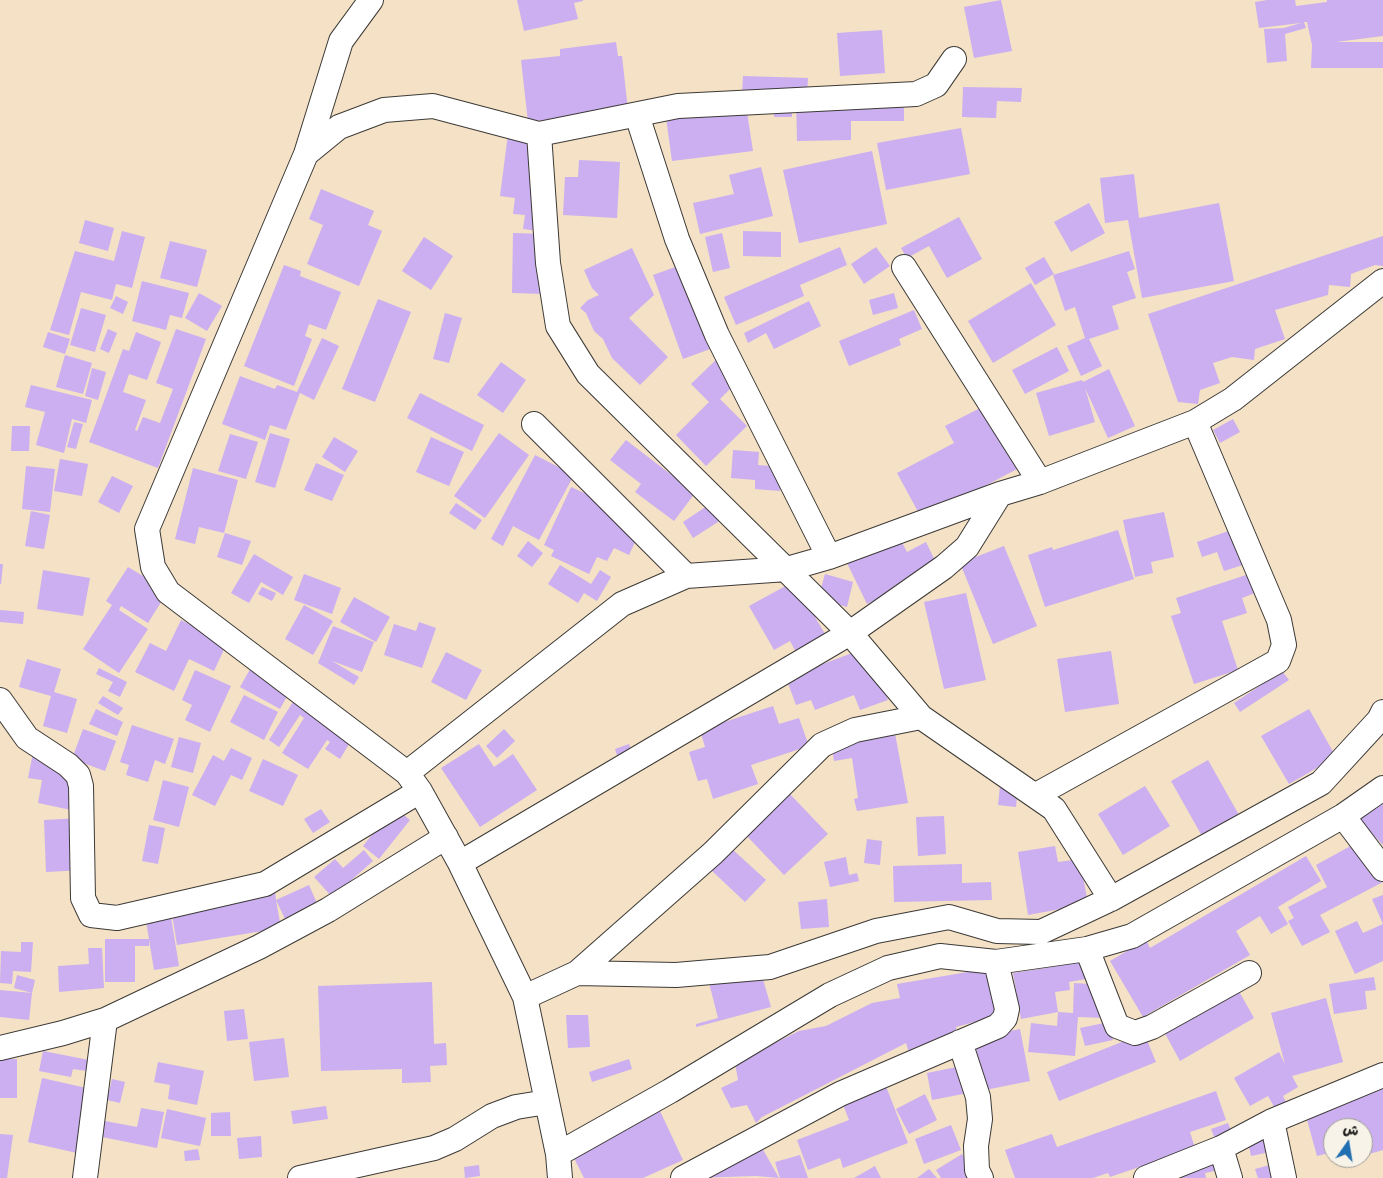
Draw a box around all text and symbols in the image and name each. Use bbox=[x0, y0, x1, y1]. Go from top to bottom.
north arrow bbox=[1323, 1118, 1373, 1168]
text: ش bbox=[1342, 1118, 1361, 1140]

